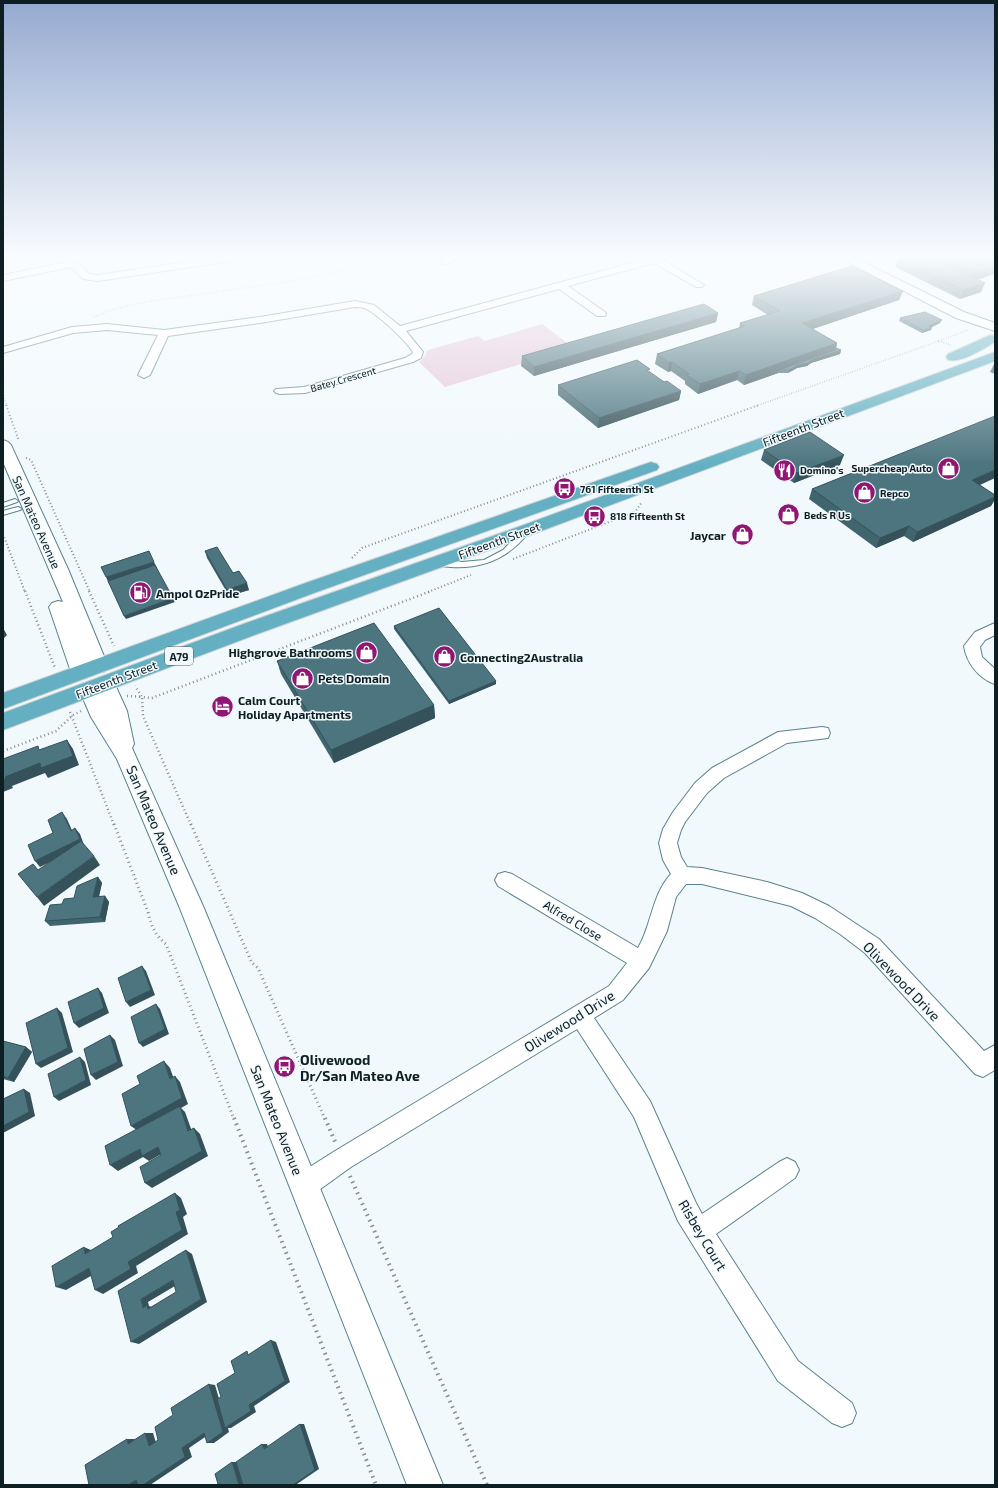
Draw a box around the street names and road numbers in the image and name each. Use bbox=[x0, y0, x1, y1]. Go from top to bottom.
street label: Batey Crescent bbox=[309, 364, 377, 394]
street label: Fifteenth Street bbox=[760, 405, 846, 449]
street label: San Mateo Avenue bbox=[10, 473, 64, 571]
street label: Fifteenth Street bbox=[456, 519, 542, 561]
road number: A79 bbox=[165, 647, 193, 665]
street label: Fifteenth Street bbox=[73, 657, 159, 701]
street label: San Mateo Avenue bbox=[123, 763, 185, 877]
street label: Alfred Close bbox=[541, 897, 605, 943]
street label: Olivewood Drive bbox=[860, 938, 944, 1024]
street label: Olivewood Drive bbox=[521, 986, 617, 1056]
street label: San Mateo Avenue bbox=[247, 1062, 307, 1178]
street label: Risbey Court bbox=[675, 1196, 731, 1274]

